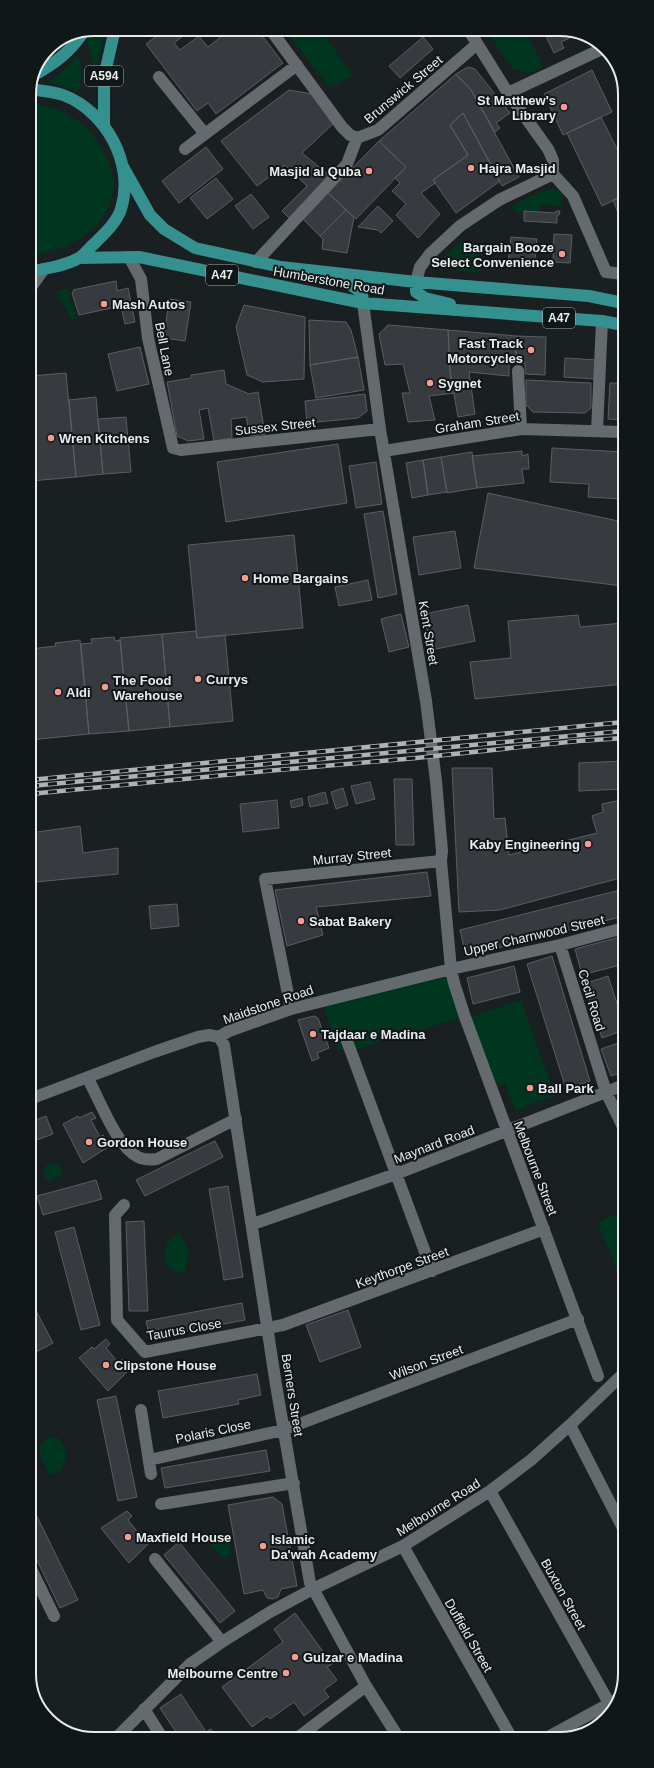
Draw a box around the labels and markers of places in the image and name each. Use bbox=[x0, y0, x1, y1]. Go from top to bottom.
place label: St Matthew's Library bbox=[477, 93, 557, 123]
marker: St Matthew's Library bbox=[559, 102, 569, 112]
place label: Hajra Masjid bbox=[479, 161, 556, 176]
marker: Hajra Masjid bbox=[466, 163, 476, 173]
place label: Masjid al Quba bbox=[269, 164, 362, 179]
marker: Masjid al Quba bbox=[364, 166, 374, 176]
place label: Bargain Booze Select Convenience bbox=[431, 240, 554, 270]
marker: Bargain Booze Select Convenience bbox=[557, 249, 567, 259]
place label: Mash Autos bbox=[112, 297, 185, 312]
marker: Mash Autos bbox=[99, 299, 109, 309]
place label: Fast Track Motorcycles bbox=[447, 336, 524, 366]
marker: Fast Track Motorcycles bbox=[526, 345, 536, 355]
place label: Sygnet bbox=[438, 376, 482, 391]
marker: Sygnet bbox=[425, 378, 435, 388]
place label: Wren Kitchens bbox=[59, 431, 150, 446]
marker: Wren Kitchens bbox=[46, 433, 56, 443]
place label: Home Bargains bbox=[253, 571, 348, 586]
marker: Home Bargains bbox=[240, 573, 250, 583]
place label: Currys bbox=[206, 672, 248, 687]
place label: The Food Warehouse bbox=[113, 673, 183, 703]
marker: Currys bbox=[193, 674, 203, 684]
marker: The Food Warehouse bbox=[100, 682, 110, 692]
place label: Aldi bbox=[66, 685, 91, 700]
marker: Aldi bbox=[53, 687, 63, 697]
place label: Kaby Engineering bbox=[469, 837, 580, 852]
marker: Kaby Engineering bbox=[583, 839, 593, 849]
place label: Sabat Bakery bbox=[309, 914, 392, 929]
marker: Sabat Bakery bbox=[296, 916, 306, 926]
place label: Tajdaar e Madina bbox=[321, 1027, 426, 1042]
marker: Tajdaar e Madina bbox=[308, 1029, 318, 1039]
place label: Ball Park bbox=[538, 1081, 594, 1096]
marker: Ball Park bbox=[525, 1083, 535, 1093]
place label: Gordon House bbox=[97, 1135, 187, 1150]
marker: Gordon House bbox=[84, 1137, 94, 1147]
place label: Clipstone House bbox=[114, 1358, 217, 1373]
marker: Clipstone House bbox=[101, 1360, 111, 1370]
place label: Maxfield House bbox=[136, 1530, 231, 1545]
marker: Maxfield House bbox=[123, 1532, 133, 1542]
place label: Islamic Da'wah Academy bbox=[271, 1532, 378, 1562]
marker: Islamic Da'wah Academy bbox=[258, 1541, 268, 1551]
place label: Gulzar e Madina bbox=[303, 1650, 403, 1665]
marker: Gulzar e Madina bbox=[290, 1652, 300, 1662]
place label: Melbourne Centre bbox=[167, 1666, 278, 1681]
marker: Melbourne Centre bbox=[281, 1668, 291, 1678]

